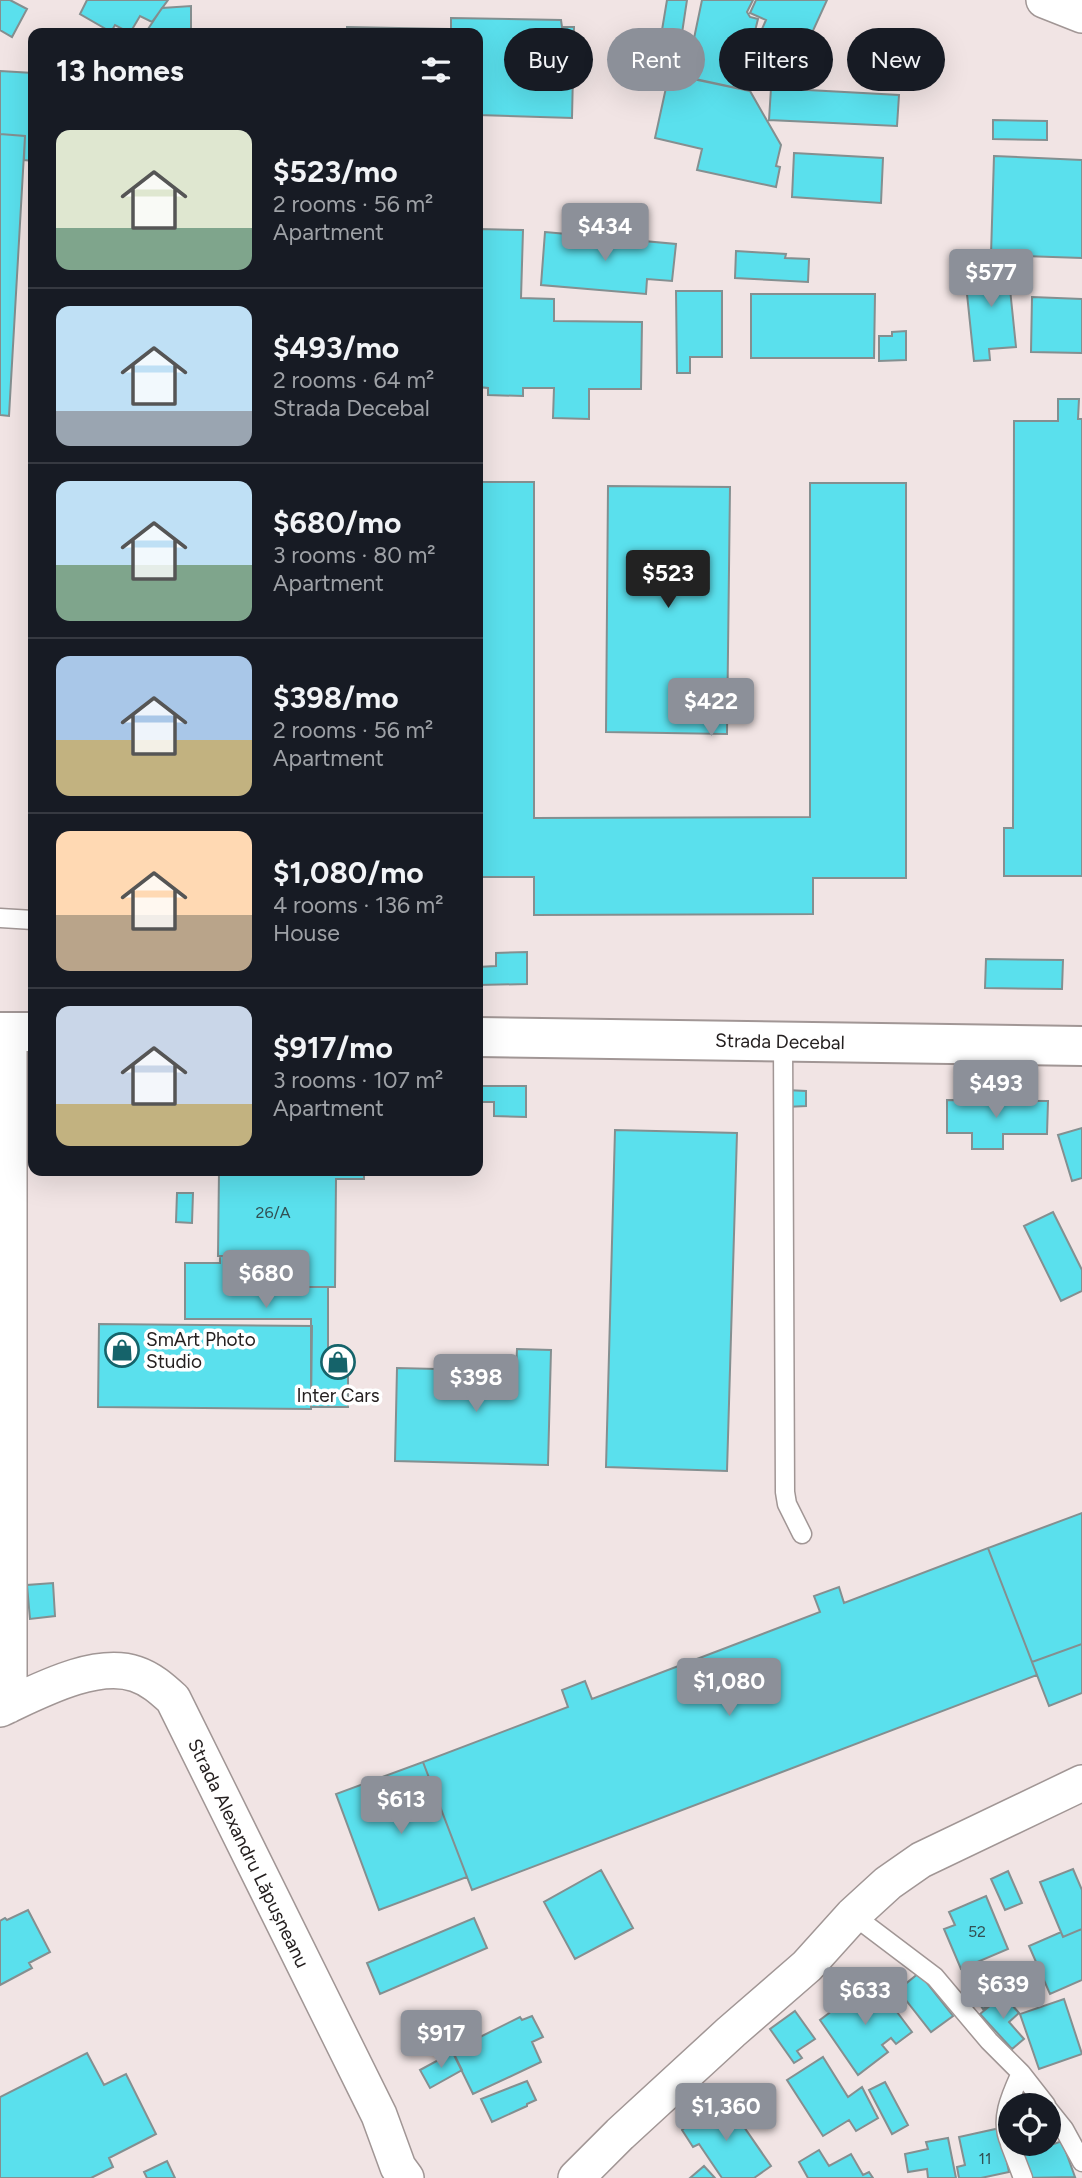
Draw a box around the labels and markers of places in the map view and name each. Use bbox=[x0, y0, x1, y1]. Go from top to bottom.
pin: $434 bbox=[564, 204, 646, 263]
pin: $577 bbox=[950, 250, 1032, 309]
pin: $523 bbox=[627, 550, 709, 610]
pin: $422 bbox=[670, 678, 752, 738]
pin: $493 bbox=[955, 1060, 1037, 1120]
pin: $680 bbox=[225, 1250, 307, 1310]
place label: SmArt Photo Studio bbox=[146, 1328, 256, 1373]
shop icon: SmArt Photo Studio bbox=[103, 1331, 141, 1369]
shop icon: Inter Cars bbox=[319, 1343, 357, 1381]
pin: $398 bbox=[435, 1354, 517, 1414]
place label: Inter Cars bbox=[296, 1384, 380, 1407]
pin: $1,080 bbox=[672, 1658, 786, 1718]
pin: $613 bbox=[360, 1776, 442, 1836]
pin: $639 bbox=[962, 1962, 1044, 2021]
pin: $633 bbox=[824, 1968, 906, 2027]
pin: $917 bbox=[400, 2010, 482, 2070]
pin: $1,360 bbox=[669, 2084, 783, 2143]

